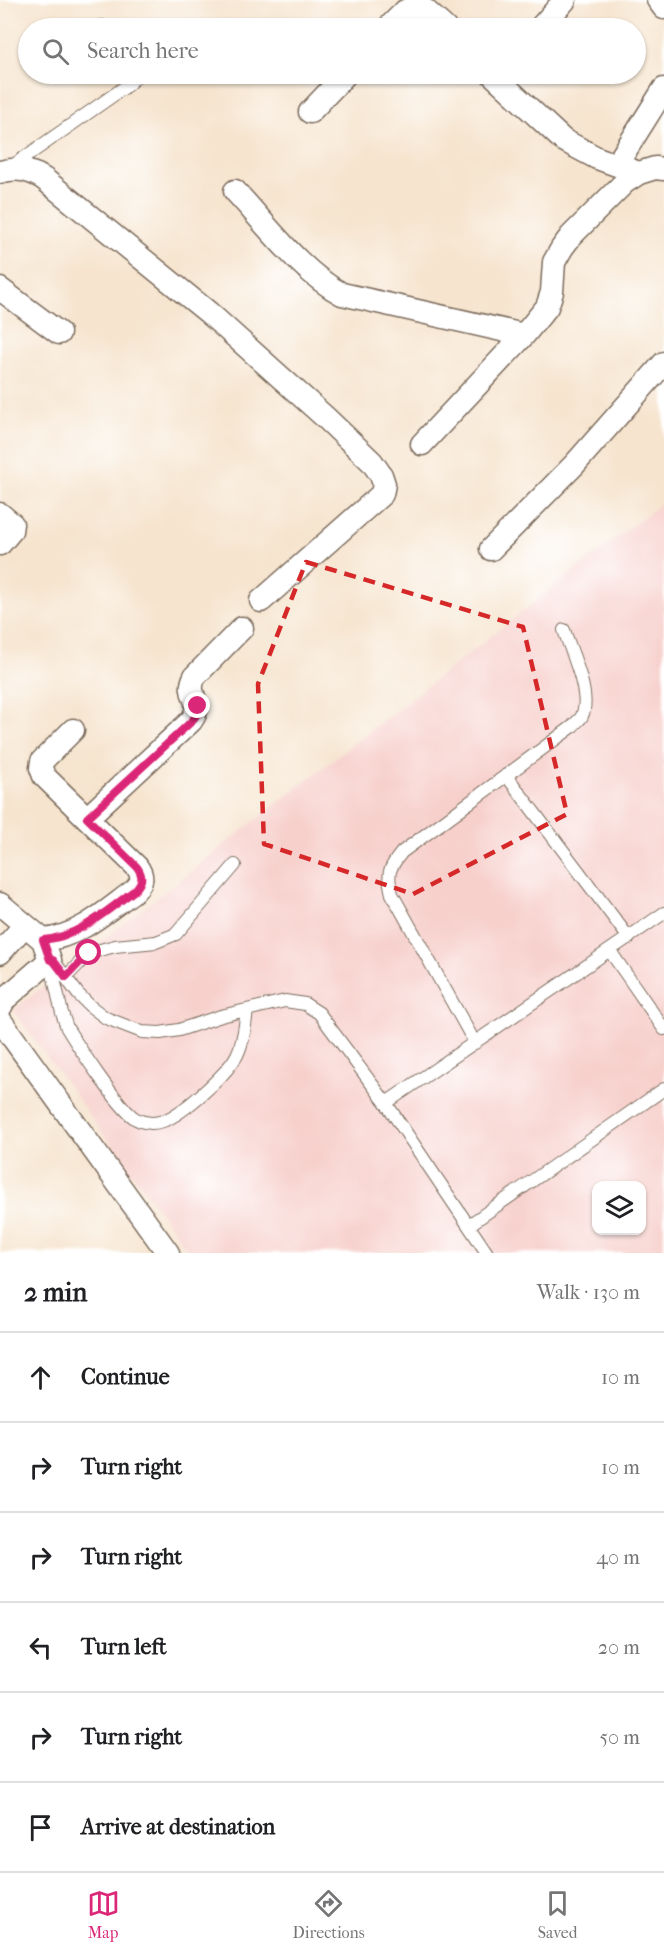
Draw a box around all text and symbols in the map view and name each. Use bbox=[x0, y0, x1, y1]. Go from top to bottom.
search box bbox=[18, 18, 646, 84]
icon: search bbox=[39, 35, 72, 68]
text: Search here bbox=[87, 38, 199, 64]
route end bbox=[184, 692, 210, 718]
route start bbox=[75, 939, 101, 965]
map controls bbox=[592, 1181, 646, 1235]
button: layers bbox=[592, 1181, 646, 1235]
text: 2 min bbox=[24, 1277, 87, 1308]
text: Walk · 130 m bbox=[537, 1281, 640, 1304]
icon: ahead bbox=[24, 1361, 57, 1394]
text: Continue bbox=[81, 1364, 170, 1390]
text: 10 m bbox=[601, 1366, 640, 1389]
icon: right bbox=[24, 1451, 57, 1484]
text: Turn right bbox=[81, 1454, 182, 1480]
text: 10 m bbox=[601, 1456, 640, 1479]
icon: right bbox=[24, 1541, 57, 1574]
text: Turn right bbox=[81, 1544, 182, 1570]
text: 40 m bbox=[596, 1546, 640, 1569]
icon: left bbox=[24, 1631, 57, 1664]
text: Turn left bbox=[81, 1634, 167, 1660]
text: 20 m bbox=[598, 1636, 640, 1659]
icon: right bbox=[24, 1721, 57, 1754]
text: Turn right bbox=[81, 1724, 182, 1750]
text: 50 m bbox=[599, 1726, 640, 1749]
icon: arrive bbox=[24, 1811, 57, 1844]
text: Arrive at destination bbox=[81, 1814, 275, 1840]
tab: Map bbox=[87, 1887, 120, 1942]
tab: Directions bbox=[293, 1887, 365, 1942]
tab: Saved bbox=[538, 1887, 577, 1942]

